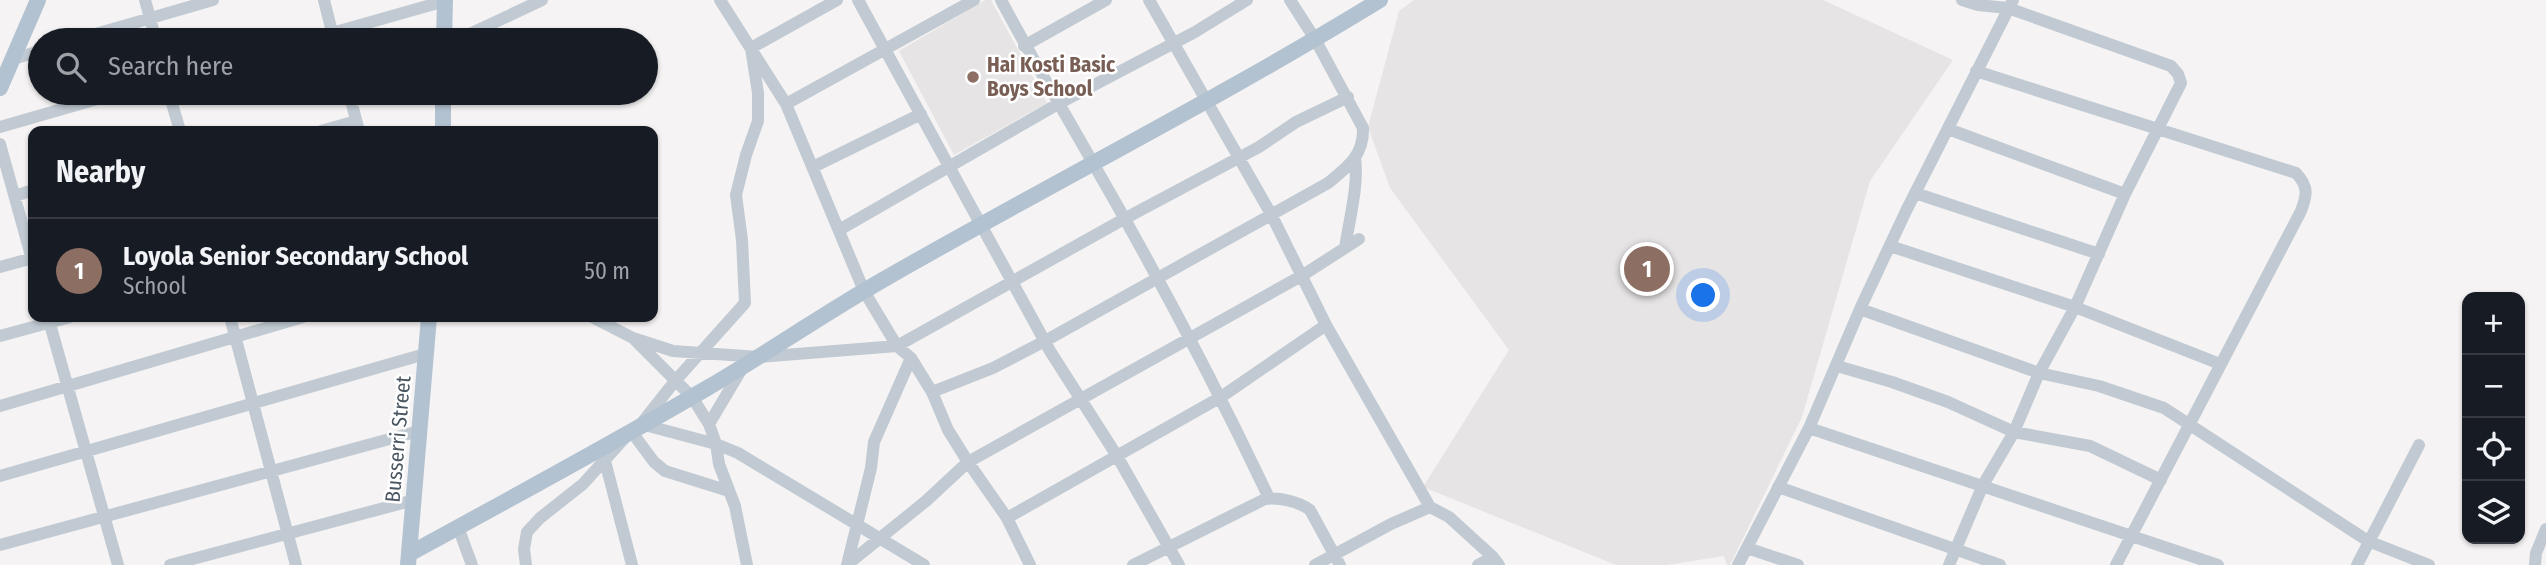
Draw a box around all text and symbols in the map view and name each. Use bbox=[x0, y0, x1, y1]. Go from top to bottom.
search box bbox=[28, 28, 658, 105]
icon: search bbox=[52, 48, 90, 86]
text: Search here bbox=[108, 51, 233, 82]
place label: Hai Kosti Basic Boys School bbox=[987, 52, 1116, 102]
marker: Hai Kosti Basic Boys School bbox=[965, 69, 981, 85]
text: Nearby bbox=[56, 154, 145, 190]
text: Loyola Senior Secondary School bbox=[123, 241, 468, 272]
pin: 1 bbox=[1624, 243, 1670, 295]
text: 1 bbox=[74, 257, 84, 285]
text: 50 m bbox=[584, 257, 630, 285]
text: School bbox=[123, 272, 187, 300]
your location bbox=[1686, 278, 1720, 312]
map controls bbox=[2462, 292, 2525, 544]
button: + bbox=[2462, 292, 2525, 355]
button: − bbox=[2462, 355, 2525, 418]
street label: Busserri Street bbox=[380, 374, 417, 503]
button: locate bbox=[2462, 418, 2525, 481]
button: layers bbox=[2462, 481, 2525, 544]

